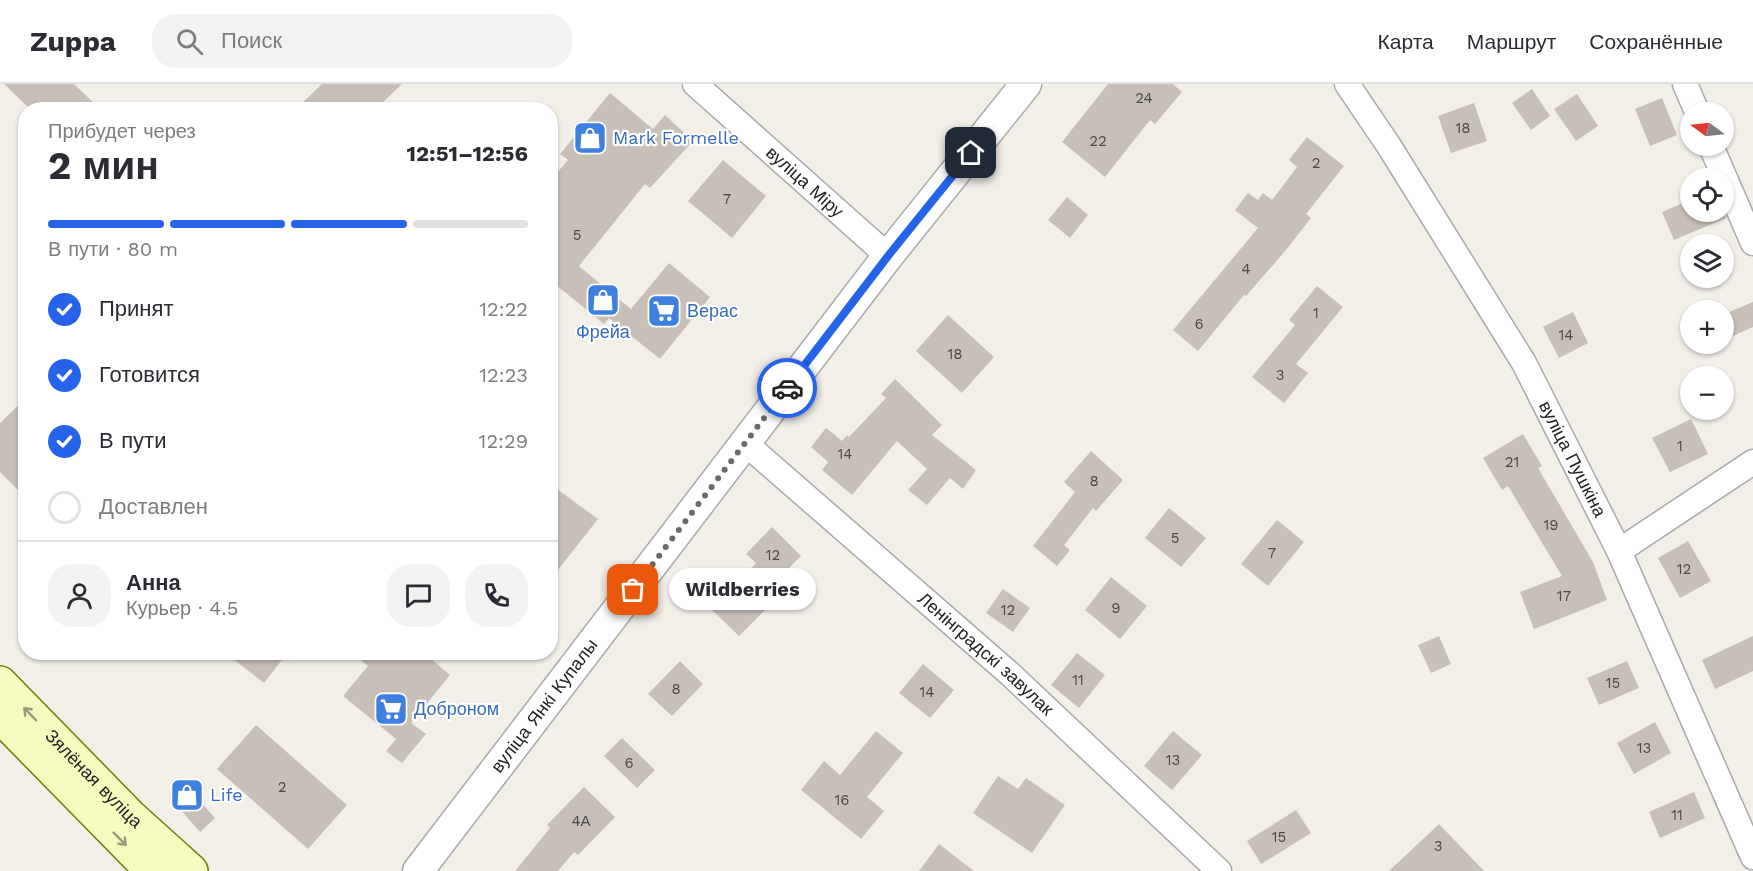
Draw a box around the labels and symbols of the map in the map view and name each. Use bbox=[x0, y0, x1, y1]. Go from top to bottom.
house number: 24 bbox=[1135, 89, 1153, 107]
north arrow bbox=[1680, 102, 1734, 156]
house number: 18 bbox=[1455, 119, 1471, 137]
shop icon: Mark Formelle bbox=[572, 120, 608, 156]
place label: Mark Formelle bbox=[613, 127, 739, 148]
pin bbox=[945, 127, 996, 178]
house number: 22 bbox=[1089, 132, 1107, 150]
street label: вуліца Міру bbox=[762, 141, 848, 221]
house number: 2 bbox=[1312, 154, 1320, 172]
house number: 7 bbox=[723, 190, 731, 208]
house number: 5 bbox=[573, 226, 581, 244]
house number: 4 bbox=[1241, 260, 1251, 278]
shop icon: Фрейа bbox=[585, 282, 621, 318]
supermarket icon: Верас bbox=[646, 293, 682, 329]
place label: Верас bbox=[687, 300, 738, 321]
house number: 1 bbox=[1313, 304, 1319, 322]
house number: 6 bbox=[1194, 315, 1204, 333]
place label: Фрейа bbox=[576, 321, 631, 342]
house number: 14 bbox=[1558, 326, 1574, 344]
house number: 18 bbox=[947, 345, 963, 363]
courier bbox=[757, 358, 817, 418]
house number: 3 bbox=[1276, 366, 1284, 384]
street label: вуліца Пушкіна bbox=[1535, 397, 1611, 521]
house number: 1 bbox=[1677, 437, 1683, 455]
house number: 14 bbox=[837, 445, 853, 463]
house number: 21 bbox=[1505, 453, 1519, 471]
house number: 8 bbox=[1089, 472, 1099, 490]
house number: 19 bbox=[1543, 516, 1559, 534]
house number: 5 bbox=[1171, 529, 1179, 547]
house number: 7 bbox=[1268, 544, 1276, 562]
house number: 12 bbox=[766, 546, 780, 564]
house number: 12 bbox=[1677, 560, 1691, 578]
pin bbox=[607, 564, 658, 615]
callout: Wildberries bbox=[669, 569, 816, 611]
house number: 17 bbox=[1557, 587, 1571, 605]
street label: Ленінградскі завулак bbox=[914, 588, 1058, 720]
house number: 9 bbox=[1111, 599, 1121, 617]
house number: 12 bbox=[1001, 601, 1015, 619]
street label: вуліца Янкі Купалы bbox=[486, 635, 602, 776]
house number: 11 bbox=[1072, 671, 1084, 689]
house number: 15 bbox=[1606, 674, 1620, 692]
house number: 8 bbox=[671, 680, 681, 698]
house number: 14 bbox=[919, 683, 935, 701]
supermarket icon: Доброном bbox=[373, 691, 409, 727]
place label: Доброном bbox=[414, 698, 499, 719]
one-way arrow bbox=[23, 706, 38, 721]
street label: Зялёная вуліца bbox=[41, 725, 148, 833]
house number: 13 bbox=[1637, 739, 1651, 757]
house number: 13 bbox=[1166, 751, 1180, 769]
house number: 6 bbox=[624, 754, 634, 772]
shop icon: Life bbox=[169, 777, 205, 813]
house number: 2 bbox=[278, 778, 286, 796]
place label: Life bbox=[210, 784, 243, 805]
house number: 16 bbox=[835, 791, 849, 809]
house number: 11 bbox=[1671, 806, 1683, 824]
house number: 4А bbox=[571, 812, 591, 830]
house number: 15 bbox=[1272, 828, 1286, 846]
one-way arrow bbox=[113, 832, 128, 847]
house number: 3 bbox=[1434, 837, 1442, 855]

